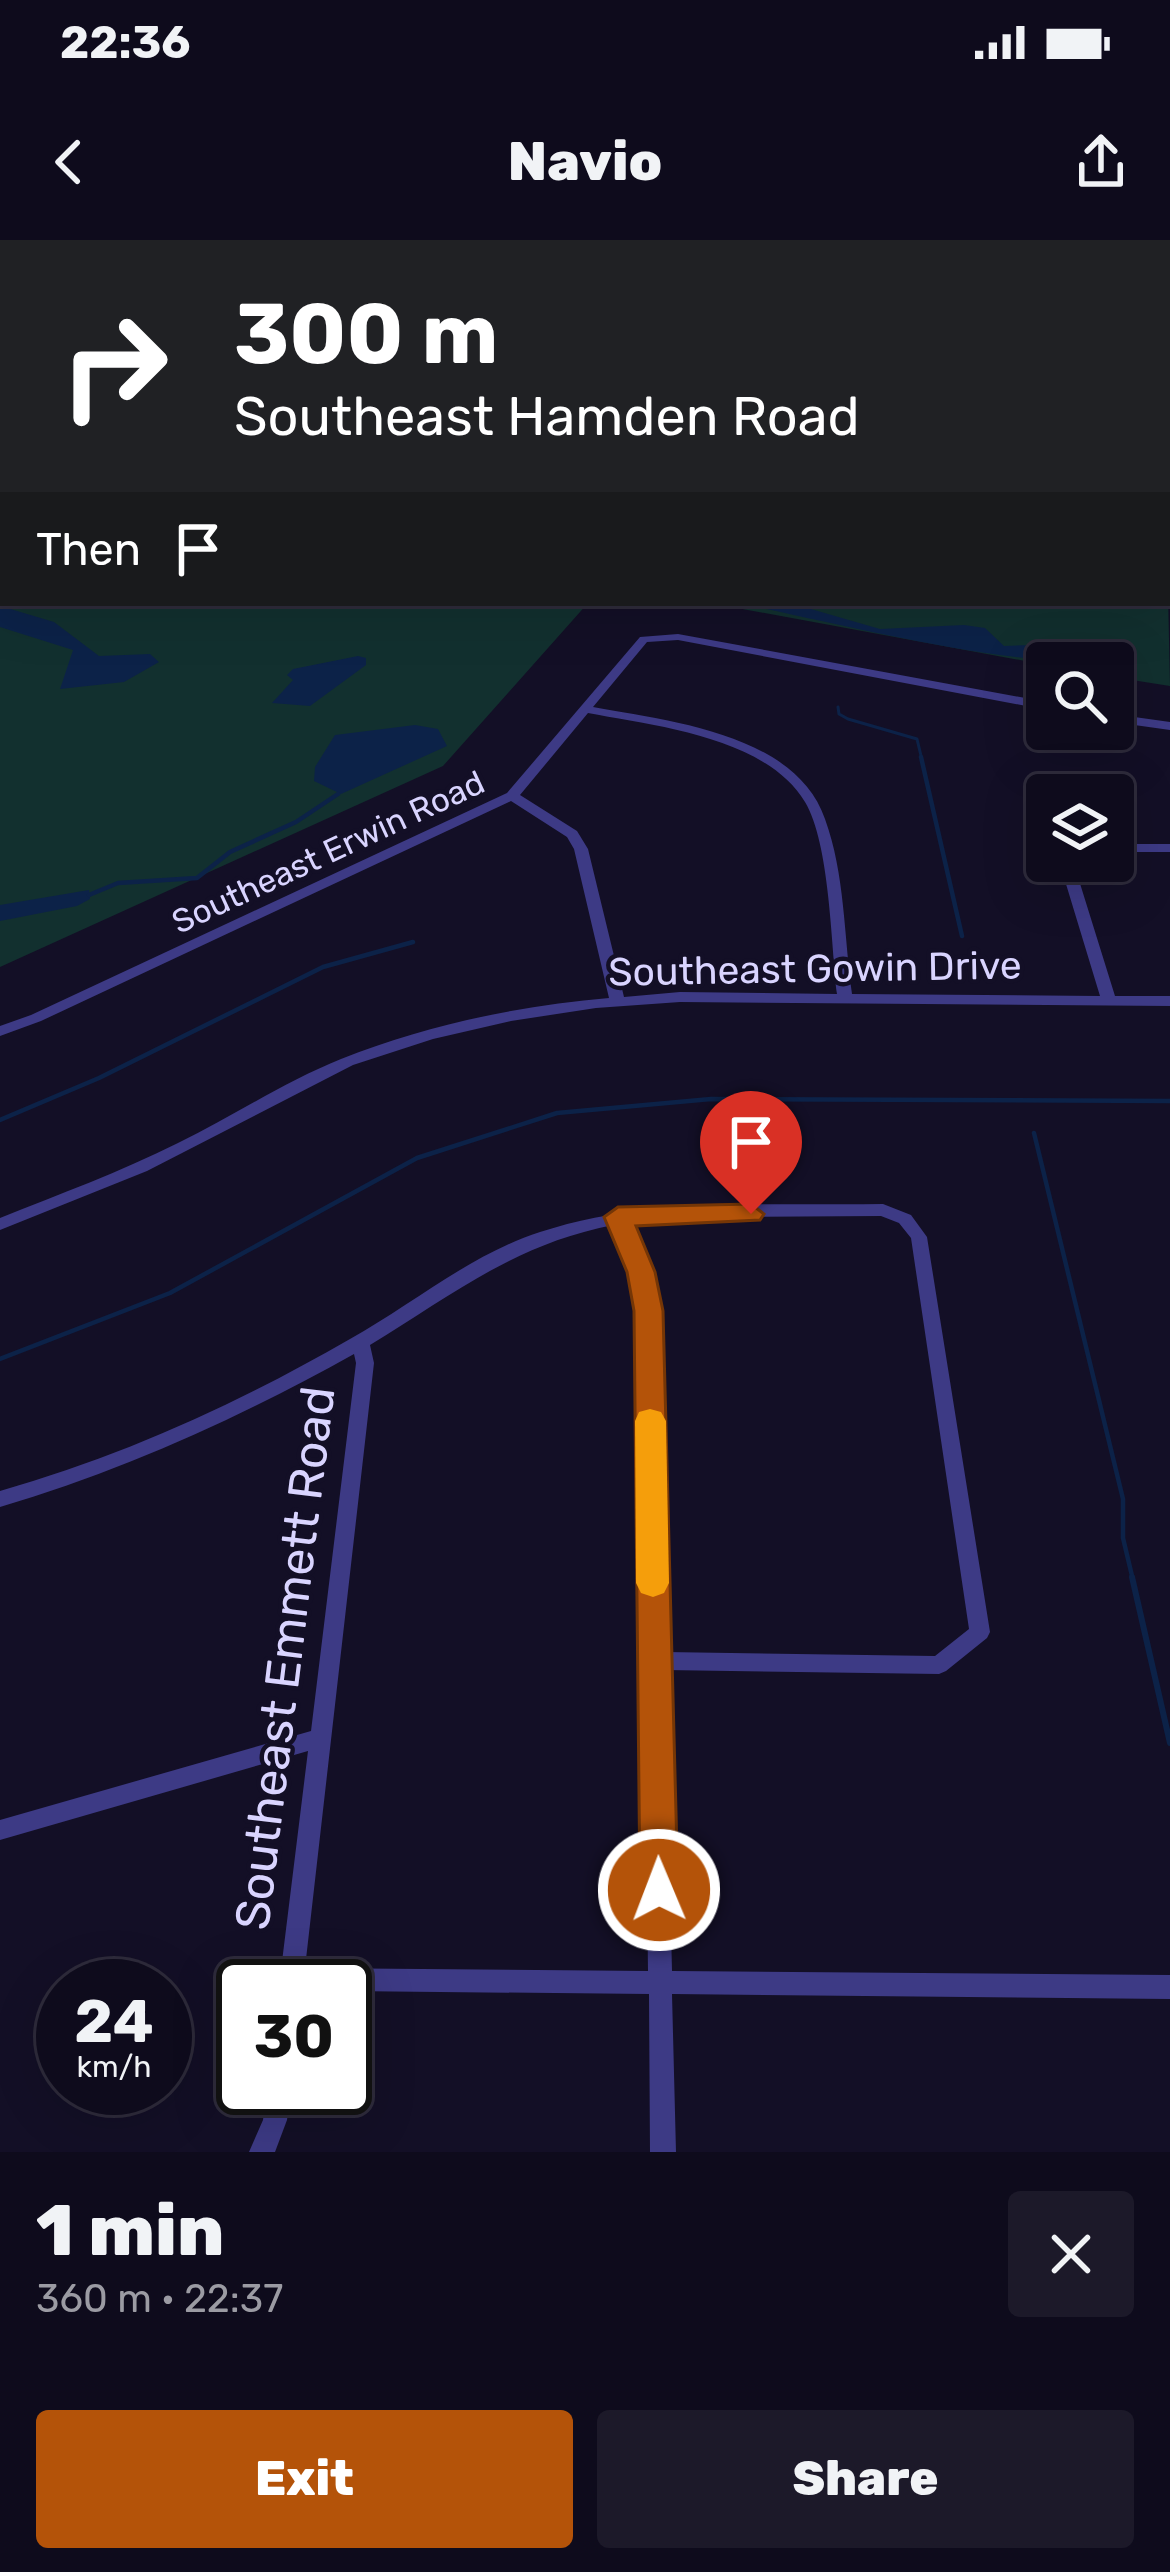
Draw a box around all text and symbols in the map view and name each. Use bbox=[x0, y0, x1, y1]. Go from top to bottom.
text: 22:36 bbox=[60, 16, 191, 69]
icon: back bbox=[36, 129, 102, 195]
icon: share bbox=[1068, 129, 1134, 195]
text: Navio bbox=[508, 130, 662, 194]
text: 300 m bbox=[234, 284, 498, 384]
icon: right bbox=[36, 288, 192, 444]
text: Southeast Hamden Road bbox=[234, 385, 860, 449]
icon: arrive bbox=[165, 516, 231, 582]
text: Then bbox=[36, 523, 141, 576]
map controls bbox=[1026, 642, 1134, 882]
button: search bbox=[1026, 642, 1134, 750]
street label: Southeast Erwin Road bbox=[166, 762, 490, 942]
button: layers bbox=[1026, 774, 1134, 882]
street label: Southeast Gowin Drive bbox=[608, 942, 1022, 996]
pin bbox=[700, 1091, 802, 1214]
icon: arrive bbox=[718, 1109, 784, 1175]
street label: Southeast Emmett Road bbox=[223, 1383, 347, 1933]
position arrow bbox=[596, 1827, 722, 1953]
speed limit sign: 30 bbox=[216, 1959, 372, 2115]
text: 24 bbox=[74, 1986, 154, 2057]
text: km/h bbox=[77, 2049, 151, 2085]
text: 1 min bbox=[36, 2188, 224, 2273]
button: close bbox=[1008, 2191, 1134, 2317]
text: 360 m · 22:37 bbox=[36, 2276, 283, 2322]
button: Exit bbox=[36, 2410, 573, 2548]
button: Share bbox=[597, 2410, 1134, 2548]

